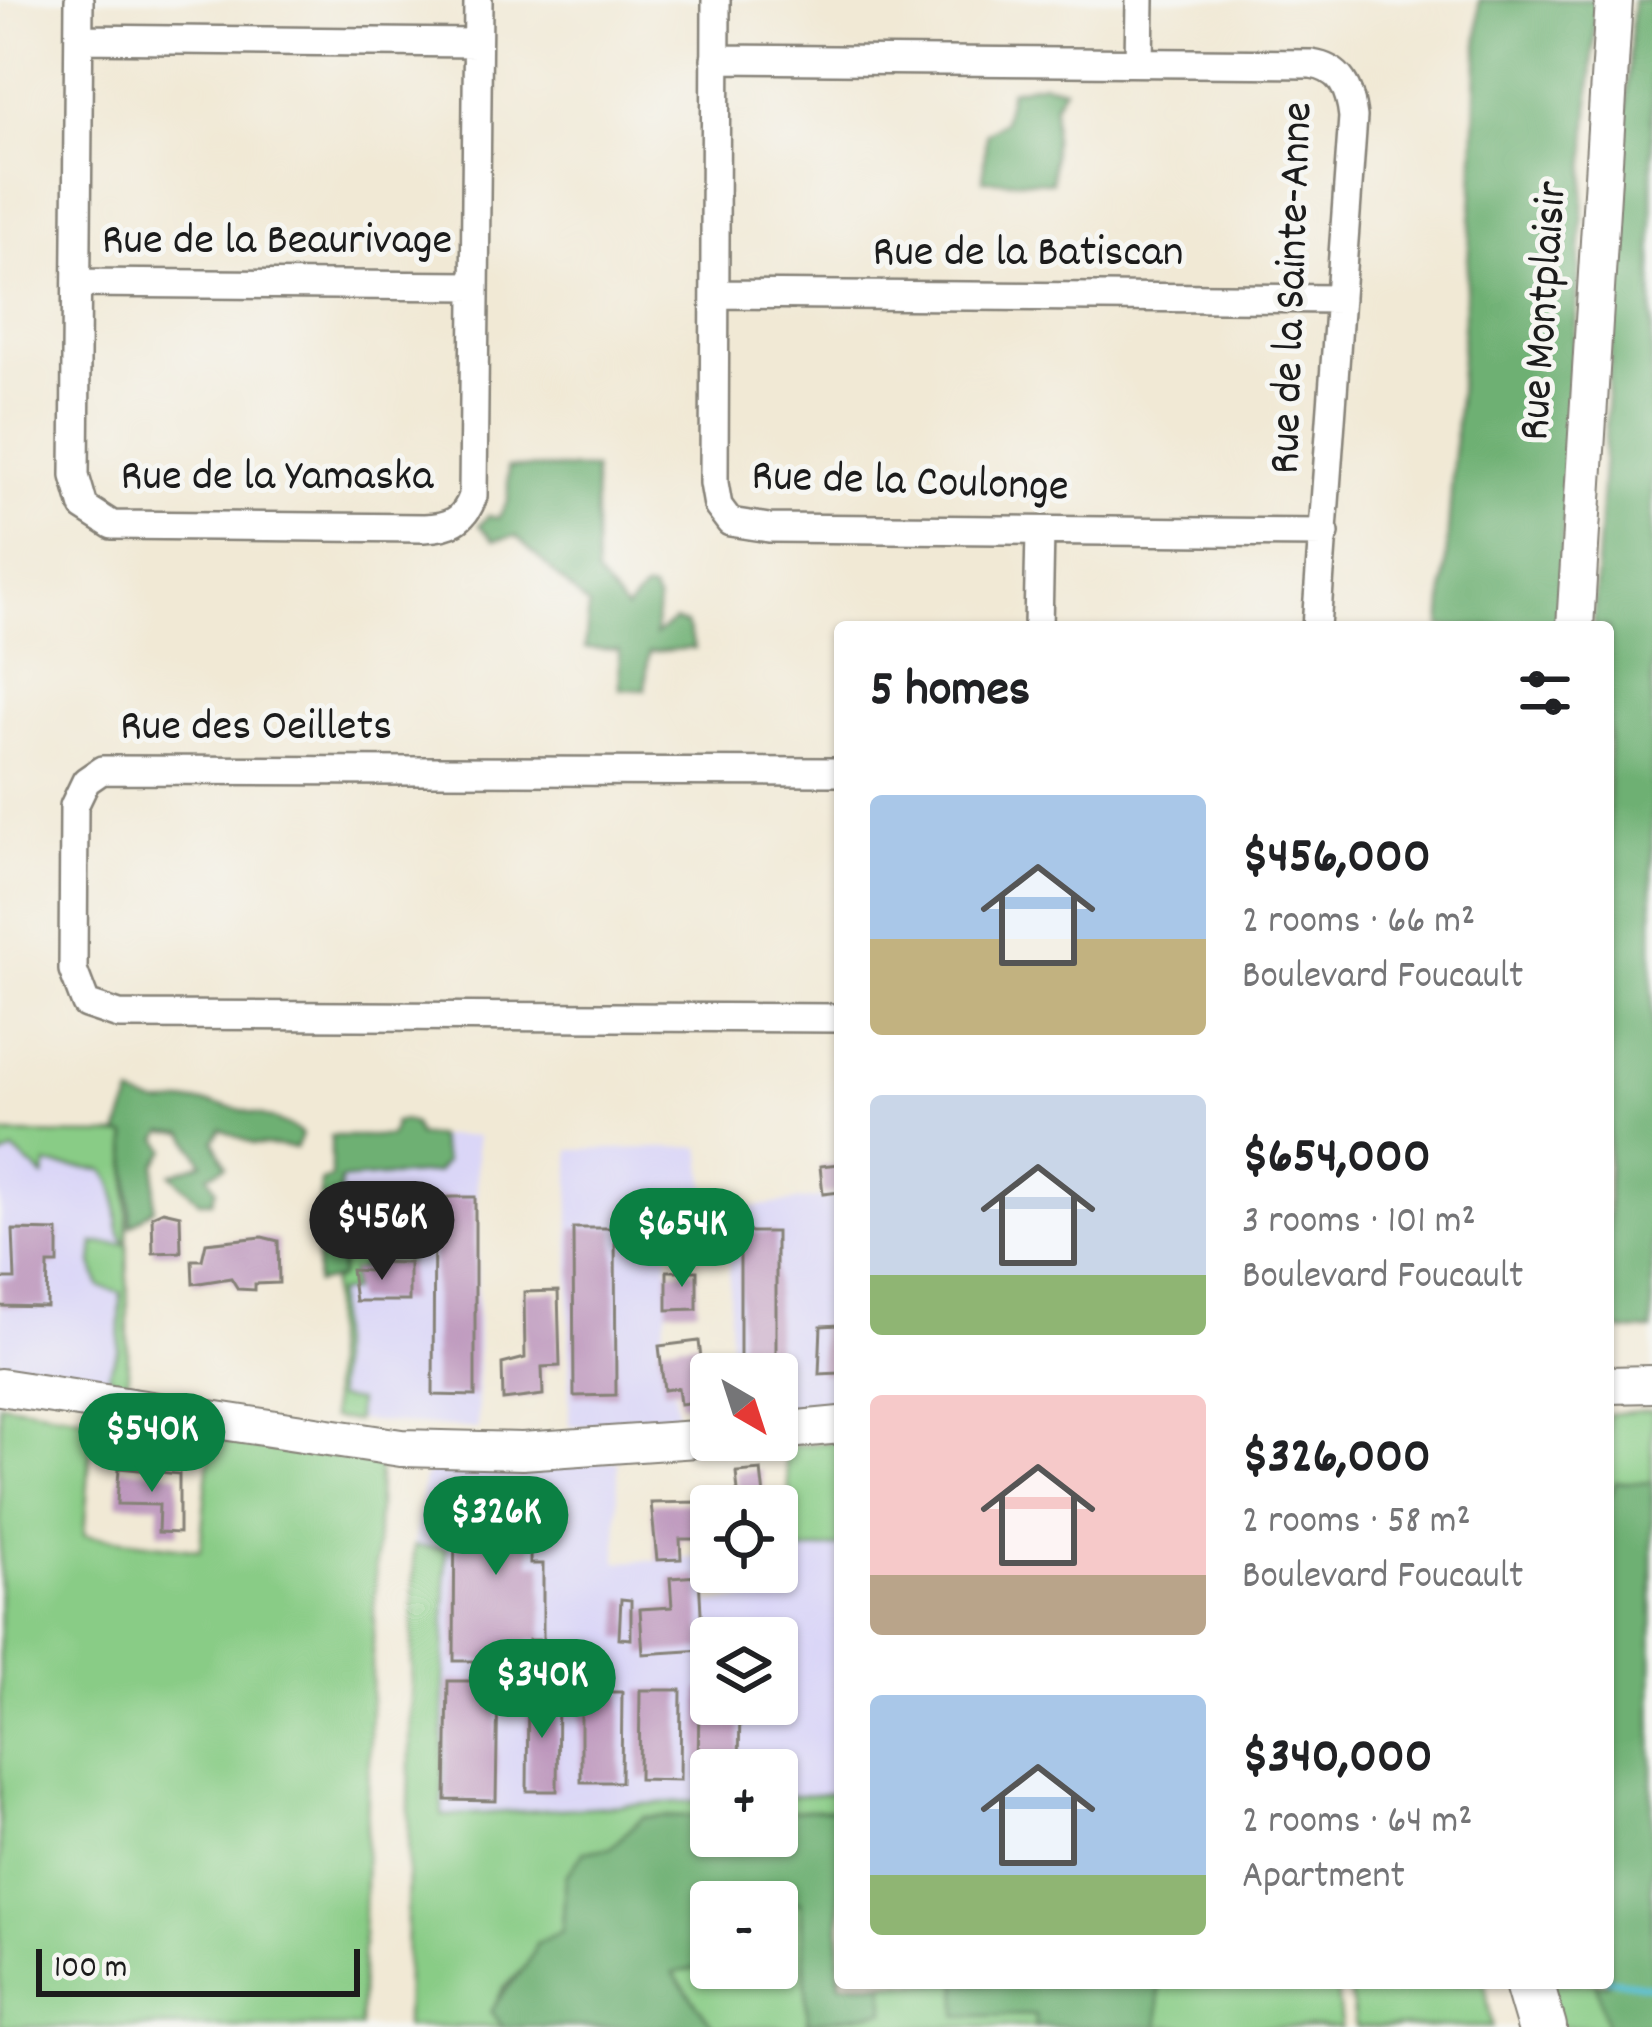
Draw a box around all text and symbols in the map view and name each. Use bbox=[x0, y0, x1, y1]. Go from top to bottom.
street label: Rue de la Sainte-Anne bbox=[1256, 101, 1332, 475]
street label: Rue Montplaisir bbox=[1505, 179, 1587, 443]
street label: Rue de la Beaurivage bbox=[102, 211, 452, 275]
street label: Rue de la Batiscan bbox=[873, 223, 1183, 287]
street label: Rue de la Coulonge bbox=[750, 446, 1070, 522]
street label: Rue de la Yamaska bbox=[121, 447, 434, 511]
text: 5 homes bbox=[870, 657, 1030, 729]
icon: filters bbox=[1512, 660, 1578, 726]
street label: Rue des Oeillets bbox=[120, 697, 392, 761]
text: $456,000 bbox=[1242, 824, 1431, 896]
icon: home bbox=[966, 843, 1110, 987]
text: 2 rooms · 66 m² bbox=[1242, 896, 1475, 951]
text: Boulevard Foucault bbox=[1242, 951, 1523, 1006]
text: $654,000 bbox=[1242, 1124, 1431, 1196]
icon: home bbox=[966, 1143, 1110, 1287]
pin: $456K bbox=[298, 1181, 466, 1283]
pin: $654K bbox=[598, 1188, 766, 1290]
text: $456K bbox=[336, 1192, 428, 1247]
text: 3 rooms · 101 m² bbox=[1242, 1196, 1476, 1251]
text: $654K bbox=[636, 1199, 728, 1254]
text: Boulevard Foucault bbox=[1242, 1251, 1523, 1306]
north arrow bbox=[690, 1353, 798, 1461]
map controls bbox=[690, 1353, 798, 1989]
pin: $540K bbox=[68, 1393, 236, 1495]
text: $540K bbox=[105, 1404, 199, 1459]
text: $326,000 bbox=[1242, 1424, 1431, 1496]
icon: home bbox=[966, 1443, 1110, 1587]
pin: $326K bbox=[412, 1476, 580, 1578]
button: locate bbox=[690, 1485, 798, 1593]
text: $326K bbox=[450, 1487, 542, 1542]
text: 2 rooms · 58 m² bbox=[1242, 1496, 1471, 1551]
text: Boulevard Foucault bbox=[1242, 1551, 1523, 1606]
button: layers bbox=[690, 1617, 798, 1725]
pin: $340K bbox=[458, 1639, 626, 1741]
text: $340K bbox=[496, 1650, 588, 1705]
text: $340,000 bbox=[1242, 1724, 1433, 1796]
icon: home bbox=[966, 1743, 1110, 1887]
button: + bbox=[690, 1749, 798, 1857]
text: 2 rooms · 64 m² bbox=[1242, 1796, 1472, 1851]
text: Apartment bbox=[1242, 1851, 1405, 1906]
button: − bbox=[690, 1881, 798, 1989]
scale bar bbox=[36, 1943, 360, 1996]
text: 100 m bbox=[54, 1946, 127, 1993]

